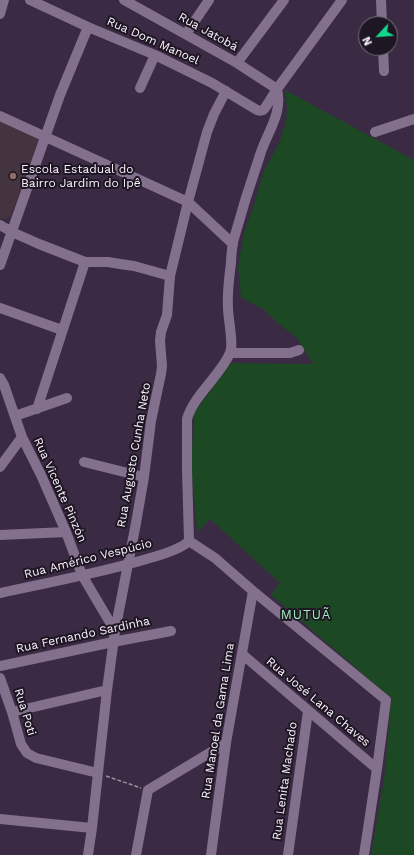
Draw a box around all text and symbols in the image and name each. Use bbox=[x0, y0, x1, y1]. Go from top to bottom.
street label: Rua Jatobá bbox=[176, 10, 240, 54]
street label: Rua Dom Manoel bbox=[105, 14, 201, 68]
north arrow bbox=[358, 16, 398, 56]
text: N bbox=[360, 35, 375, 48]
place label: Escola Estadual do Bairro Jardim do Ipê bbox=[21, 162, 141, 190]
marker: Escola Estadual do Bairro Jardim do Ipê bbox=[8, 171, 18, 181]
street label: Rua Augusto Cunha Neto bbox=[114, 381, 154, 529]
street label: Rua Vicente Pinzón bbox=[30, 435, 90, 545]
street label: Rua Américo Vespúcio bbox=[23, 536, 153, 582]
district label: MUTUÃ bbox=[281, 607, 331, 623]
street label: Rua Fernando Sardinha bbox=[15, 614, 151, 656]
street label: Rua Manoel da Gama Lima bbox=[199, 642, 237, 800]
street label: Rua José Lana Chaves bbox=[263, 654, 373, 750]
street label: Rua Poti bbox=[11, 687, 39, 737]
street label: Rua Lenita Machado bbox=[270, 721, 300, 841]

